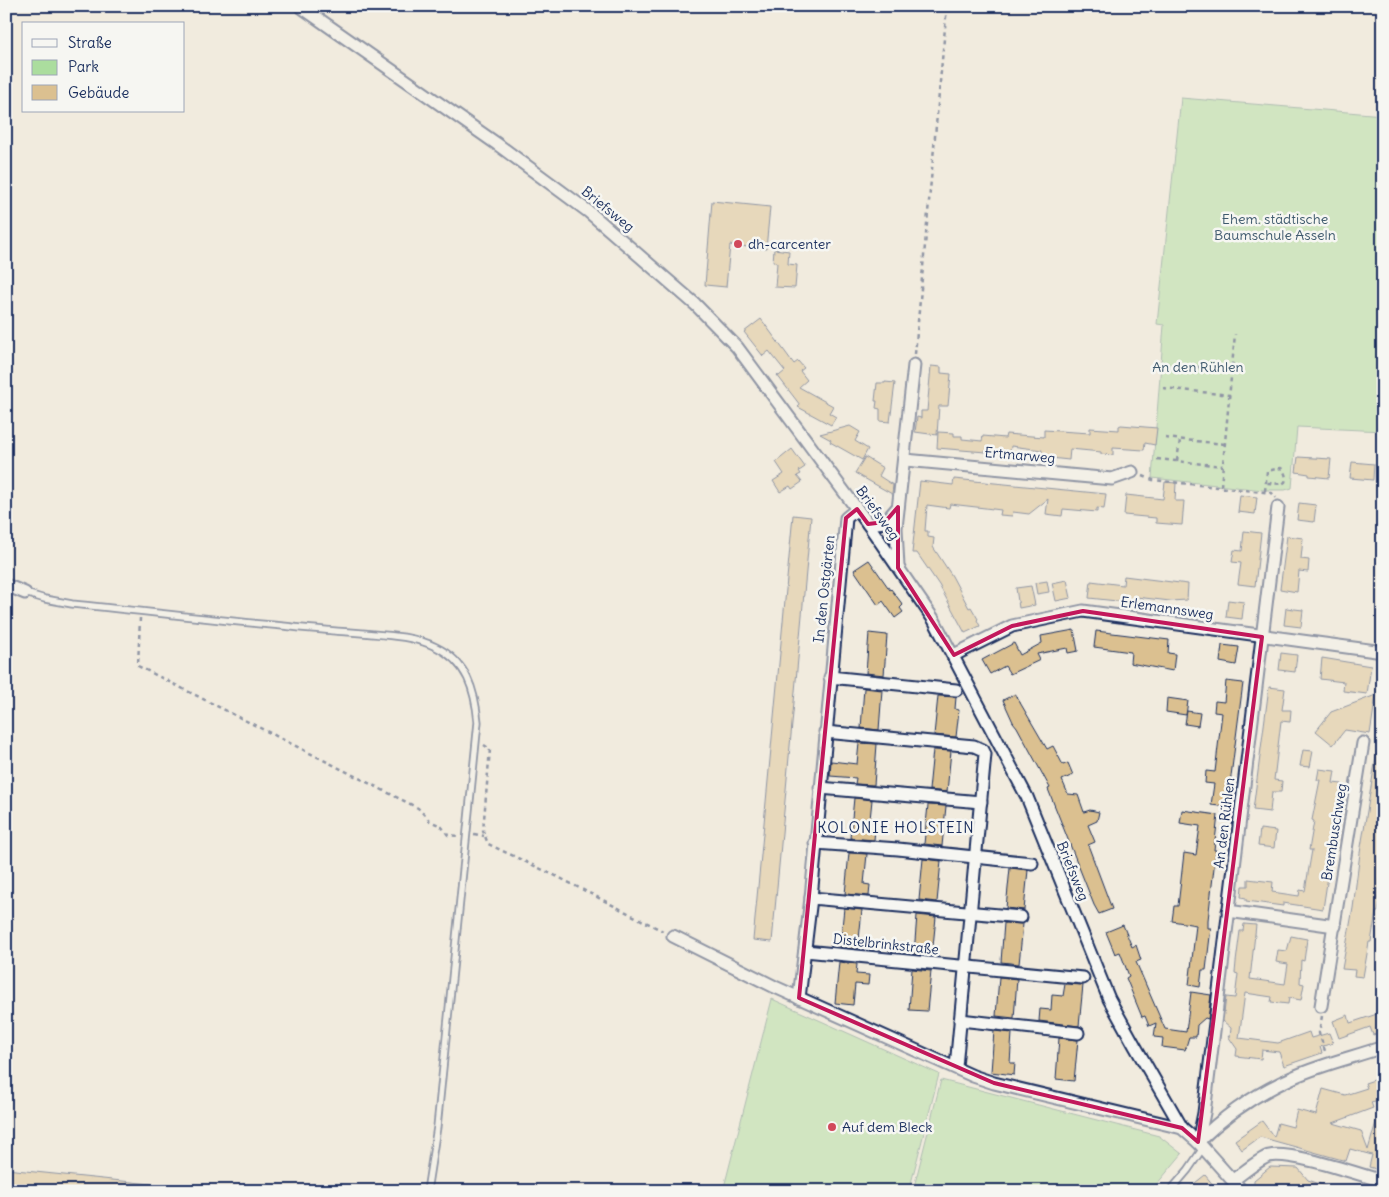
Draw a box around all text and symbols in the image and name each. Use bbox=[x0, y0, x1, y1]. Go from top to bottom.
legend bbox=[22, 22, 185, 112]
text: Straße bbox=[68, 33, 112, 52]
text: Park bbox=[68, 57, 99, 76]
text: Gebäude bbox=[68, 83, 129, 102]
street label: Briefsweg bbox=[578, 182, 638, 236]
park label: Ehem. städtische Baumschule Asseln bbox=[1214, 210, 1336, 244]
place label: dh-carcenter bbox=[748, 235, 831, 253]
marker: dh-carcenter bbox=[732, 238, 744, 250]
park label: An den Rühlen bbox=[1152, 358, 1244, 376]
street label: Ertmarweg bbox=[984, 443, 1056, 467]
street label: Briefsweg bbox=[852, 482, 904, 544]
street label: In den Ostgärten bbox=[809, 534, 839, 644]
street label: Erlemannsweg bbox=[1119, 593, 1215, 623]
street label: An den Rühlen bbox=[1209, 777, 1239, 869]
street label: Brembuschweg bbox=[1317, 782, 1351, 882]
district label: KOLONIE HOLSTEIN bbox=[817, 818, 975, 837]
street label: Briefsweg bbox=[1053, 838, 1093, 904]
street label: Distelbrinkstraße bbox=[832, 929, 940, 959]
place label: Auf dem Bleck bbox=[842, 1118, 933, 1136]
marker: Auf dem Bleck bbox=[826, 1121, 838, 1133]

